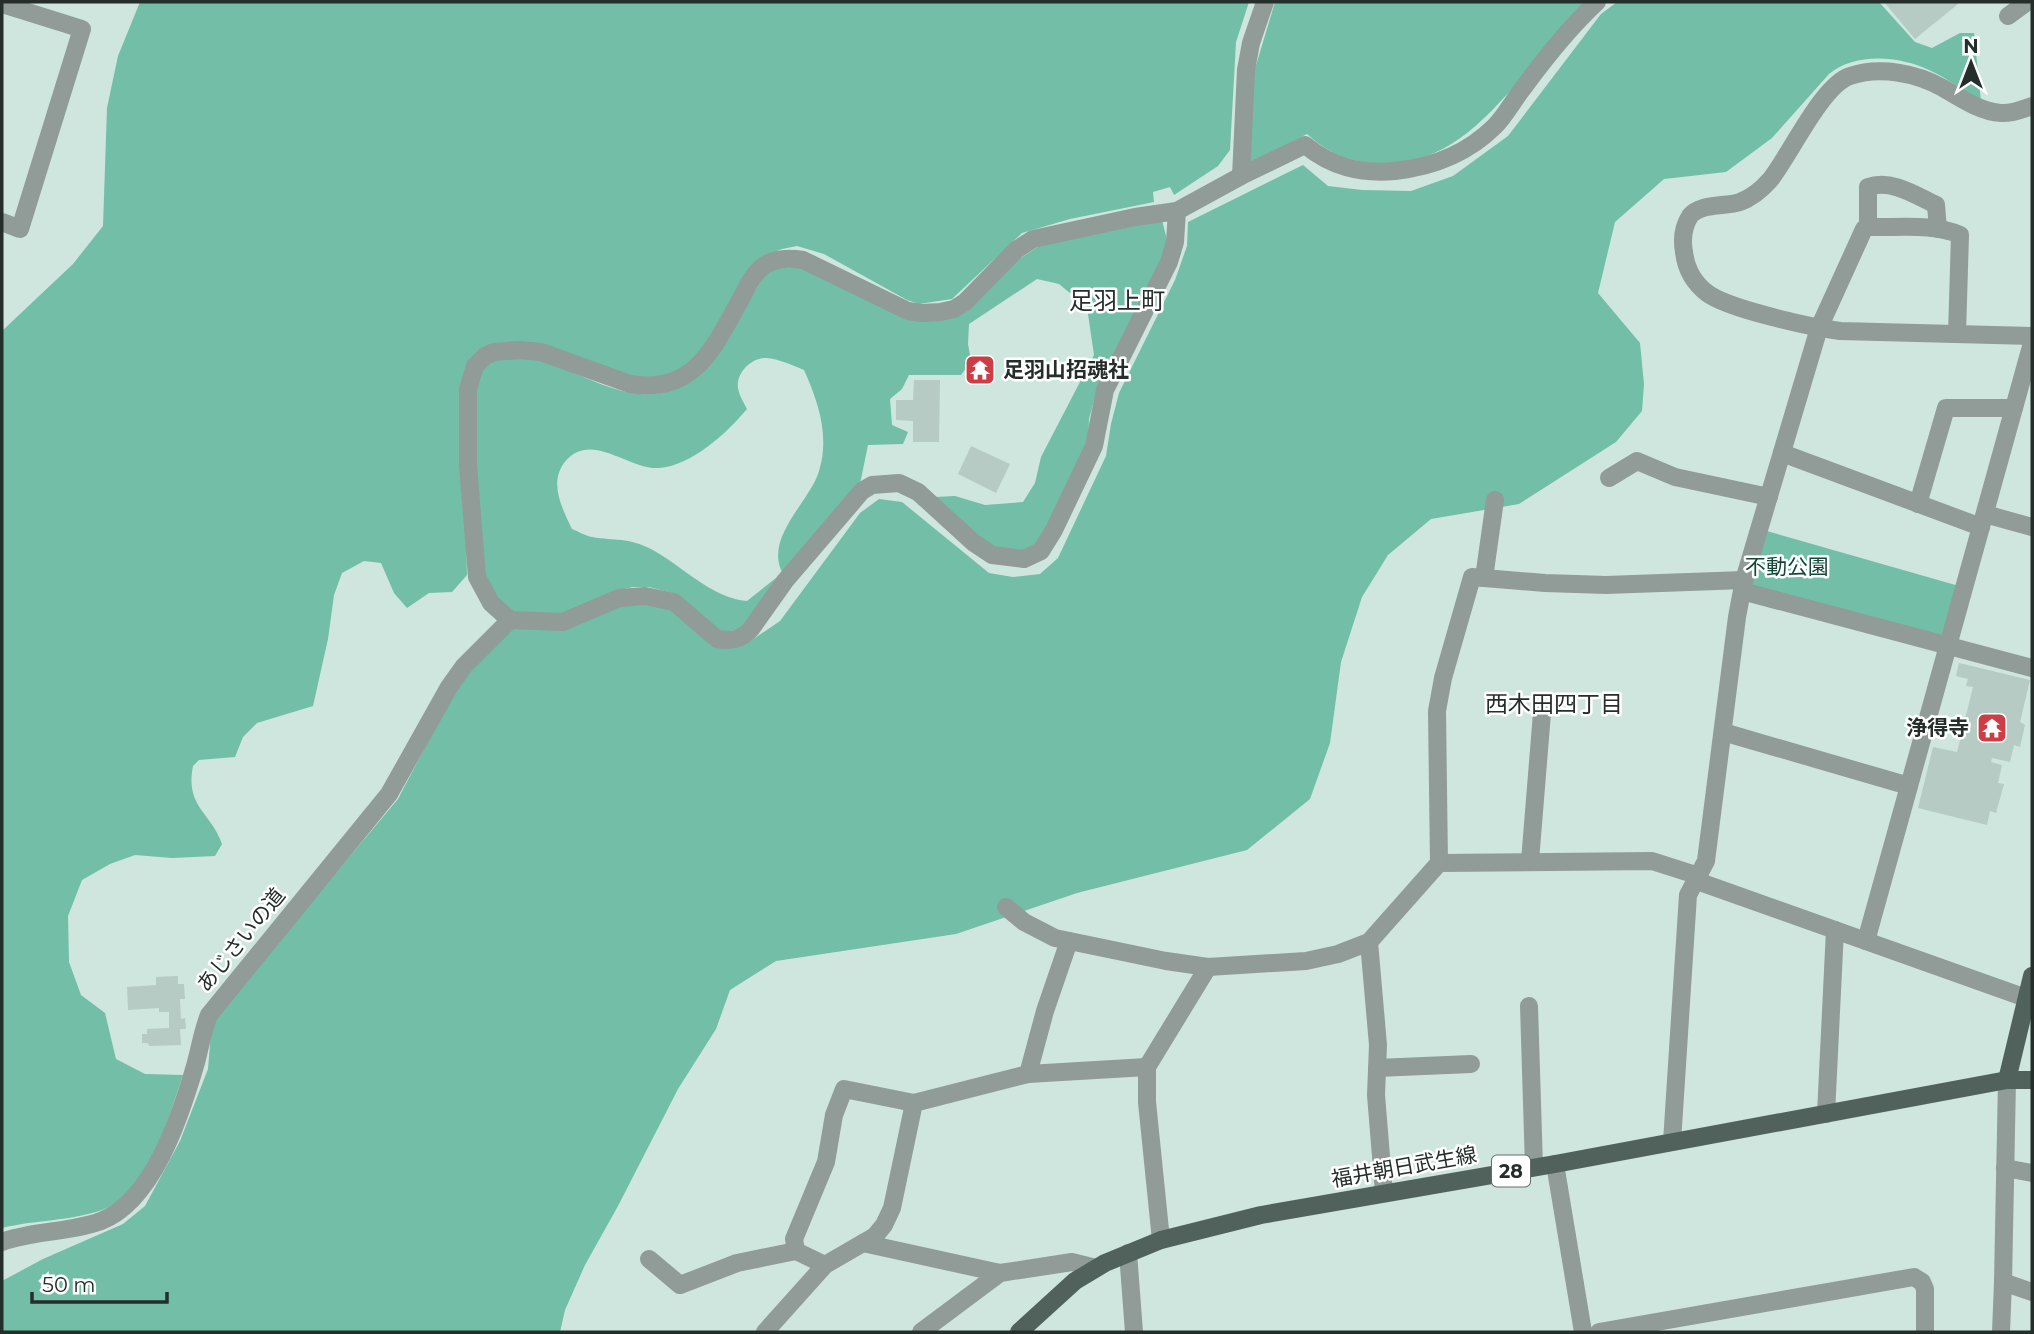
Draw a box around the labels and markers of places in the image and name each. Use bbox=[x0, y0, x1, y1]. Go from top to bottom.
temple icon: 足羽山招魂社 bbox=[963, 353, 997, 387]
place label: 足羽山招魂社 bbox=[1003, 357, 1129, 382]
temple icon: 浄得寺 bbox=[1975, 711, 2009, 745]
place label: 浄得寺 bbox=[1906, 715, 1969, 740]

